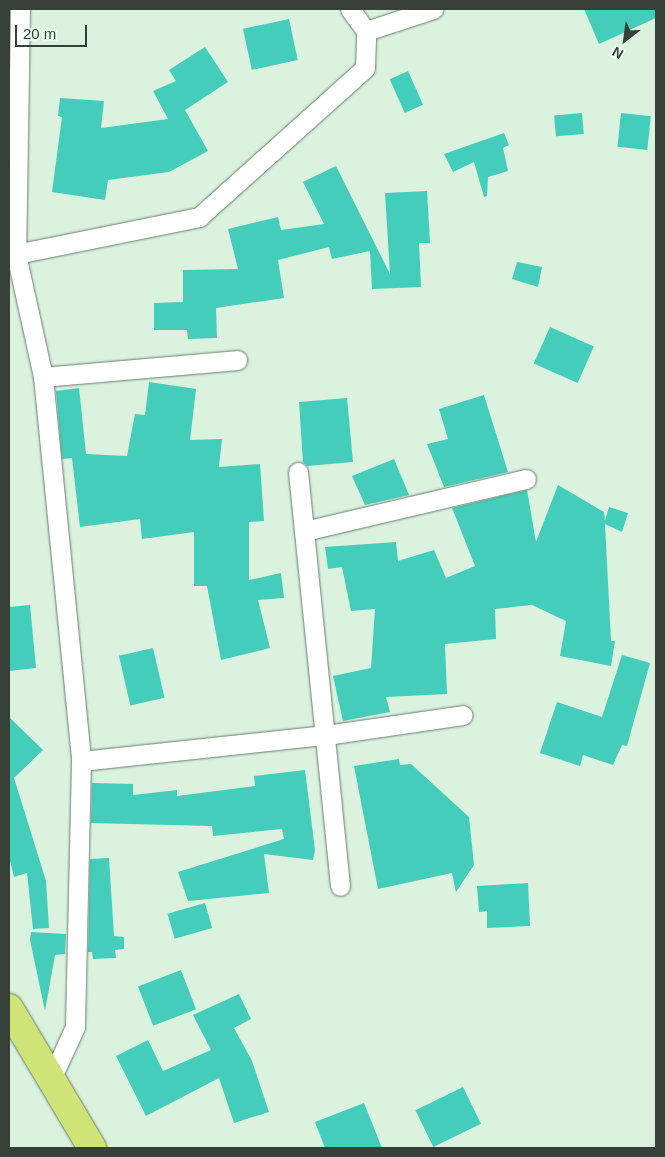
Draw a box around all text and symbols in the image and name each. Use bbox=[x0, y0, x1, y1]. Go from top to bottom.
scale bar bbox=[18, 15, 90, 47]
north arrow bbox=[600, 15, 650, 65]
text: 20 m bbox=[23, 25, 56, 42]
text: N bbox=[609, 44, 626, 62]

